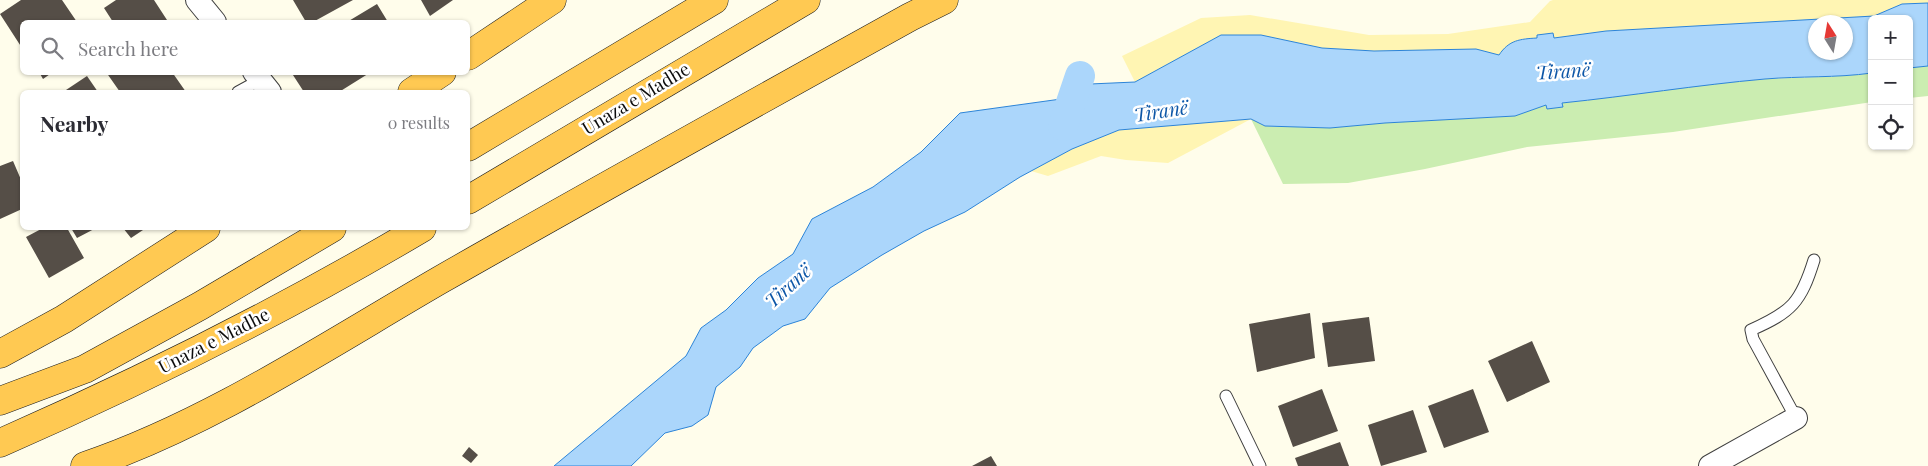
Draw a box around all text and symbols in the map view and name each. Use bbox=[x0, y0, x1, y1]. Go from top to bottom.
north arrow bbox=[1808, 15, 1853, 60]
map controls bbox=[1868, 15, 1913, 150]
button: + bbox=[1868, 15, 1913, 60]
search box bbox=[20, 20, 470, 75]
icon: search bbox=[38, 34, 66, 62]
text: Search here bbox=[78, 35, 178, 61]
water label: Tiranë bbox=[1535, 55, 1593, 85]
street label: Unaza e Madhe bbox=[577, 56, 694, 140]
button: − bbox=[1868, 60, 1913, 105]
water label: Tiranë bbox=[1132, 93, 1191, 127]
button: locate bbox=[1868, 105, 1913, 150]
text: Nearby bbox=[40, 109, 109, 137]
text: 0 results bbox=[388, 112, 450, 133]
water label: Tiranë bbox=[759, 256, 818, 313]
street label: Unaza e Madhe bbox=[154, 302, 273, 378]

